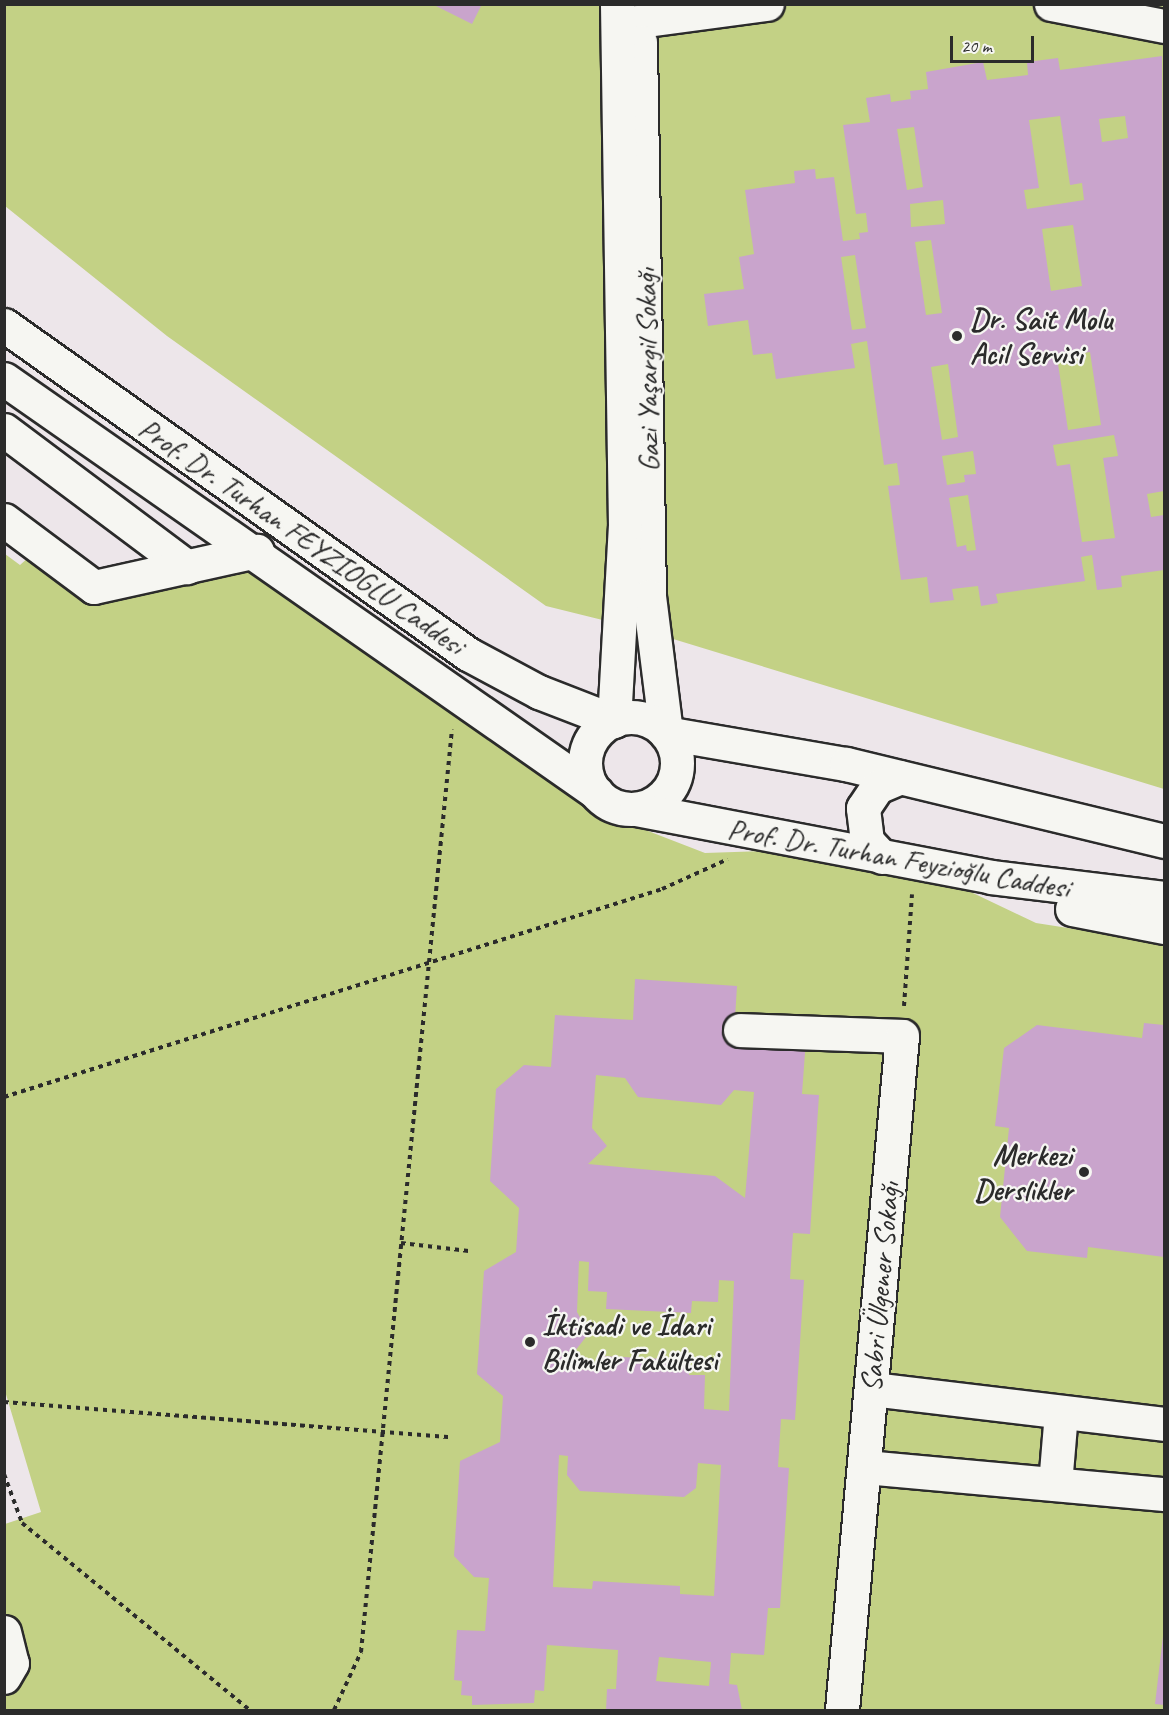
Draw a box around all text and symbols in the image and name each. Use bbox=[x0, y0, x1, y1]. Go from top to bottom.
scale bar bbox=[953, 24, 1037, 62]
text: 20 m bbox=[961, 35, 992, 57]
street label: Gazi Yaşargil Sokağı bbox=[627, 268, 667, 472]
place label: Dr. Sait Molu Acil Servisi bbox=[970, 301, 1112, 372]
marker: Dr. Sait Molu Acil Servisi bbox=[948, 327, 966, 345]
street label: Prof. Dr. Turhan FEYZIOGLU Caddesi bbox=[132, 410, 472, 662]
street label: Prof. Dr. Turhan Feyzioğlu Caddesi bbox=[725, 810, 1073, 906]
place label: Merkezi Derslikler bbox=[974, 1137, 1072, 1208]
marker: Merkezi Derslikler bbox=[1077, 1165, 1091, 1179]
street label: Sabri Ülgener Sokağı bbox=[853, 1181, 907, 1393]
place label: İktisadi ve İdari Bilimler Fakültesi bbox=[542, 1307, 717, 1378]
marker: İktisadi ve İdari Bilimler Fakültesi bbox=[523, 1335, 537, 1349]

